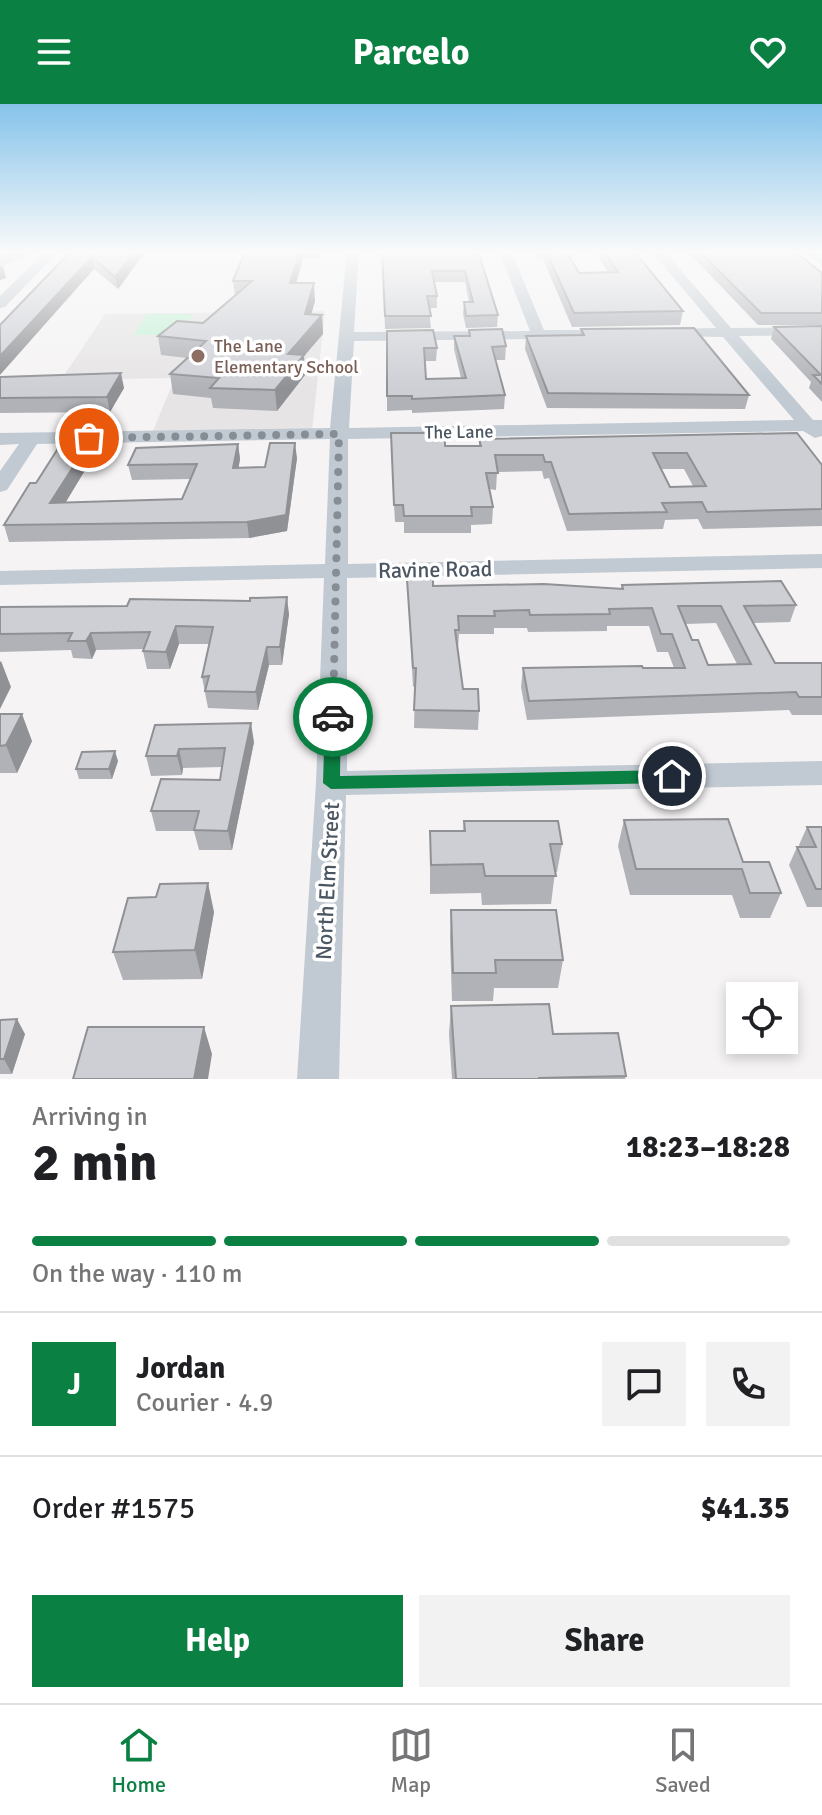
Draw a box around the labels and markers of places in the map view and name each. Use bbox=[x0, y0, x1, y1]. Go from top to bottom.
place label: The Lane Elementary School bbox=[214, 335, 359, 378]
marker: The Lane Elementary School bbox=[189, 347, 207, 365]
pin bbox=[55, 404, 123, 472]
pin bbox=[638, 742, 706, 810]

